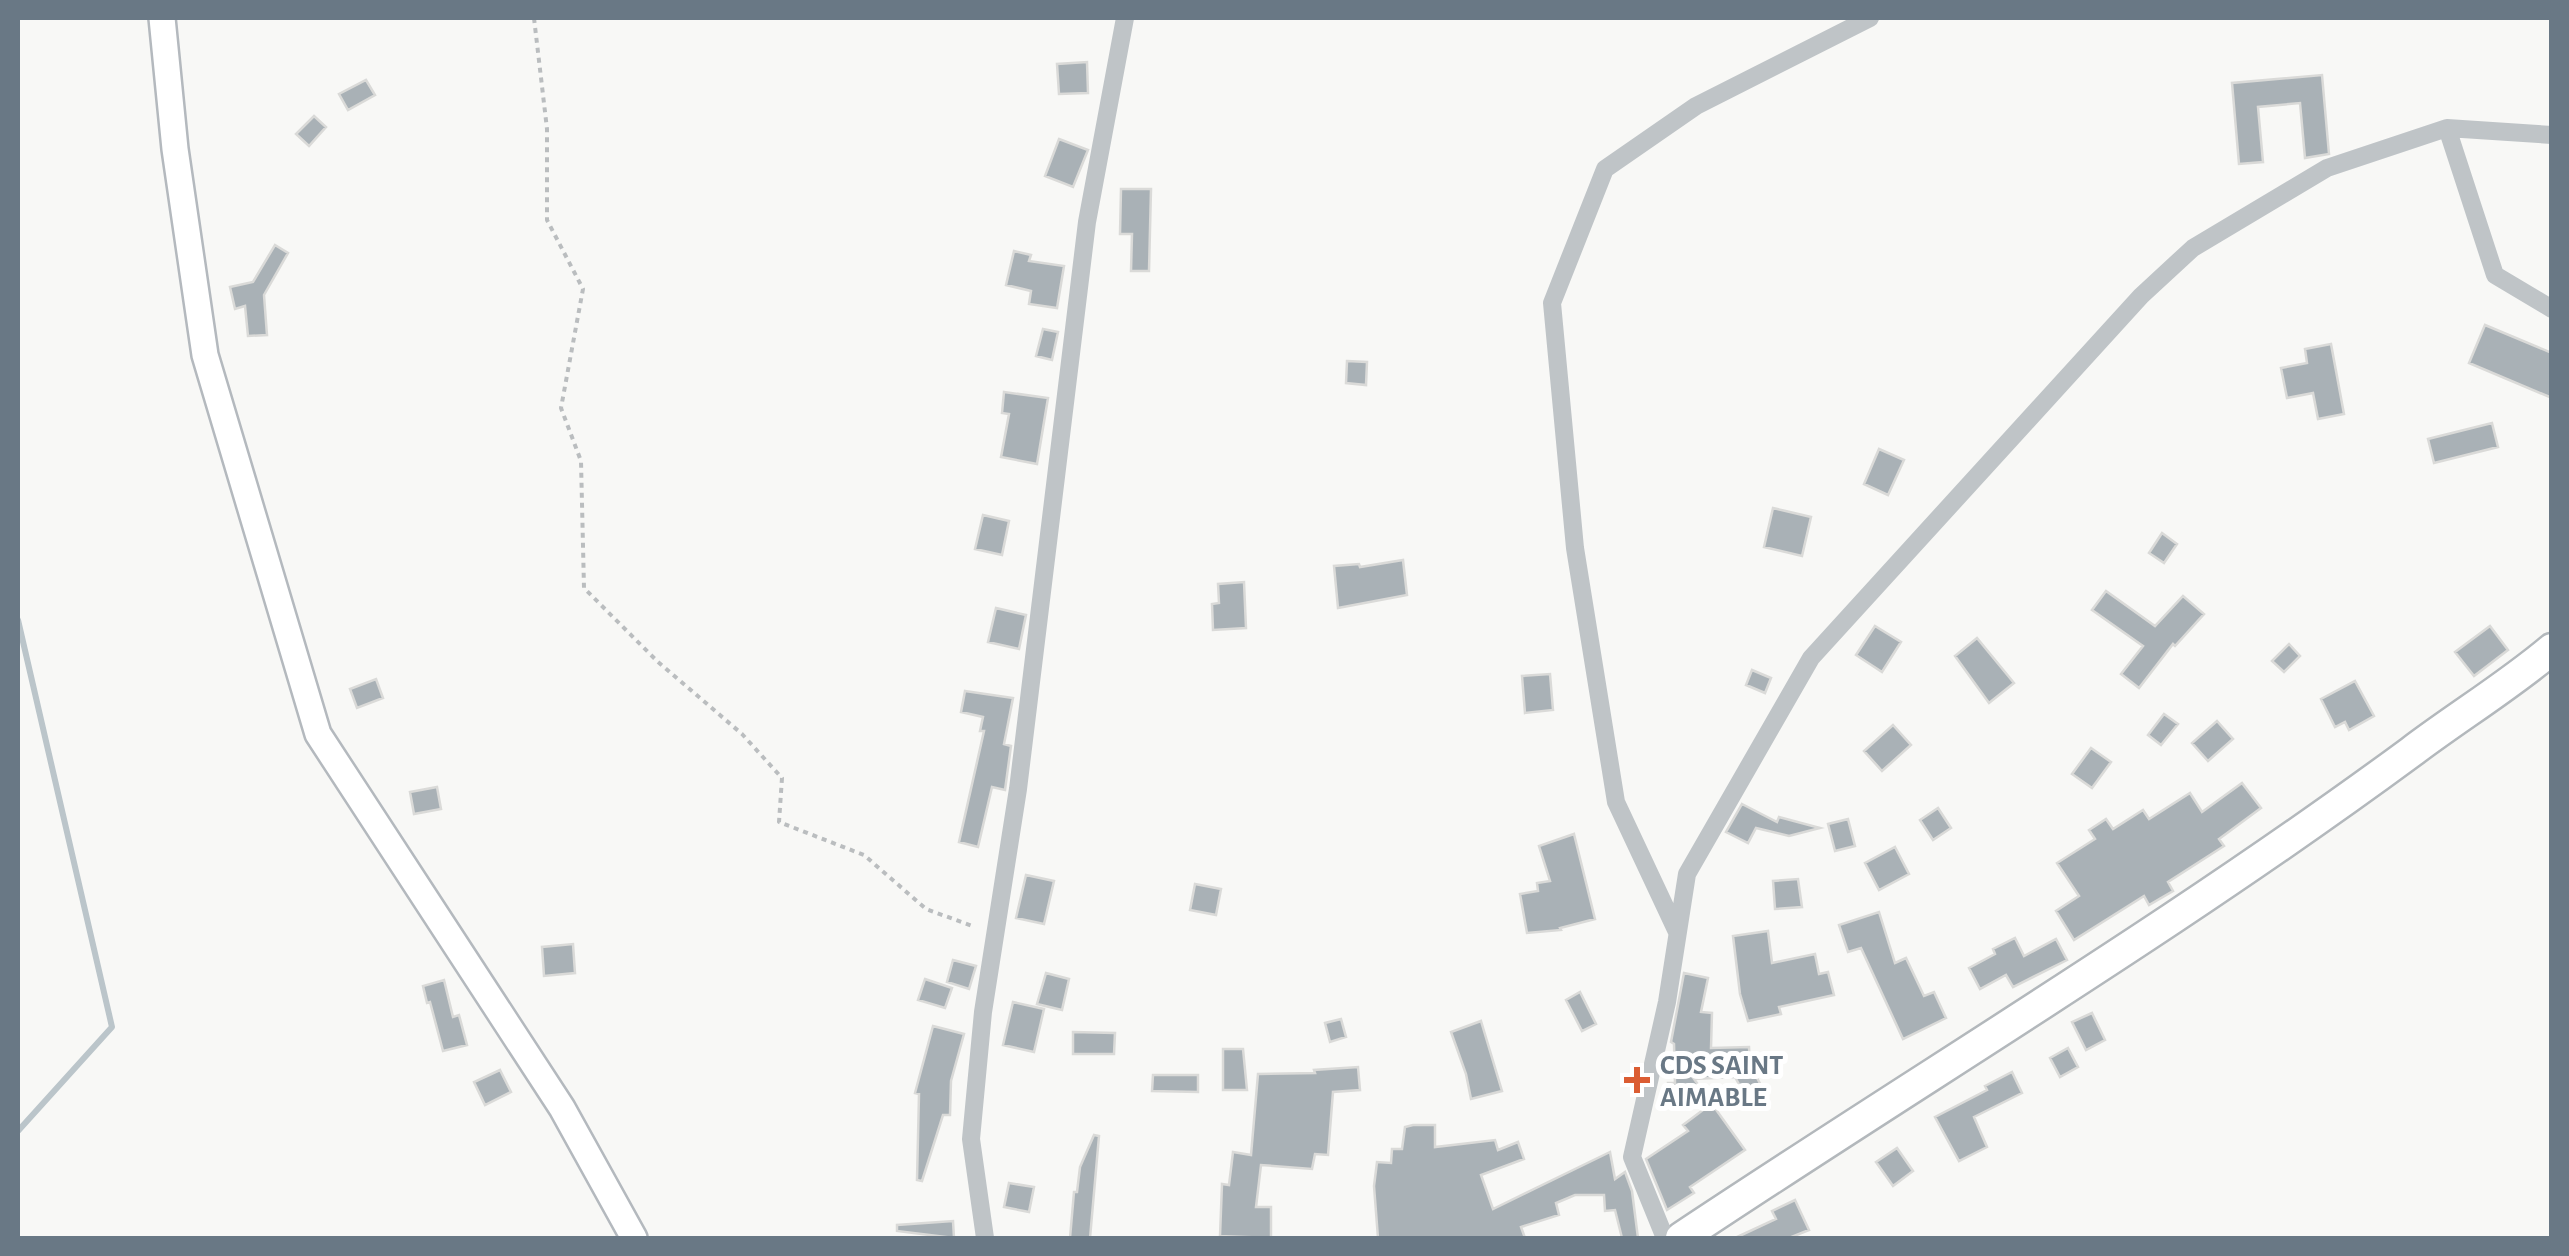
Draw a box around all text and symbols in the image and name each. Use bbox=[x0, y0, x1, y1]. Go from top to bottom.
place label: CDS SAINT AIMABLE bbox=[1660, 1052, 1783, 1112]
marker: CDS SAINT AIMABLE bbox=[1624, 1067, 1650, 1093]

